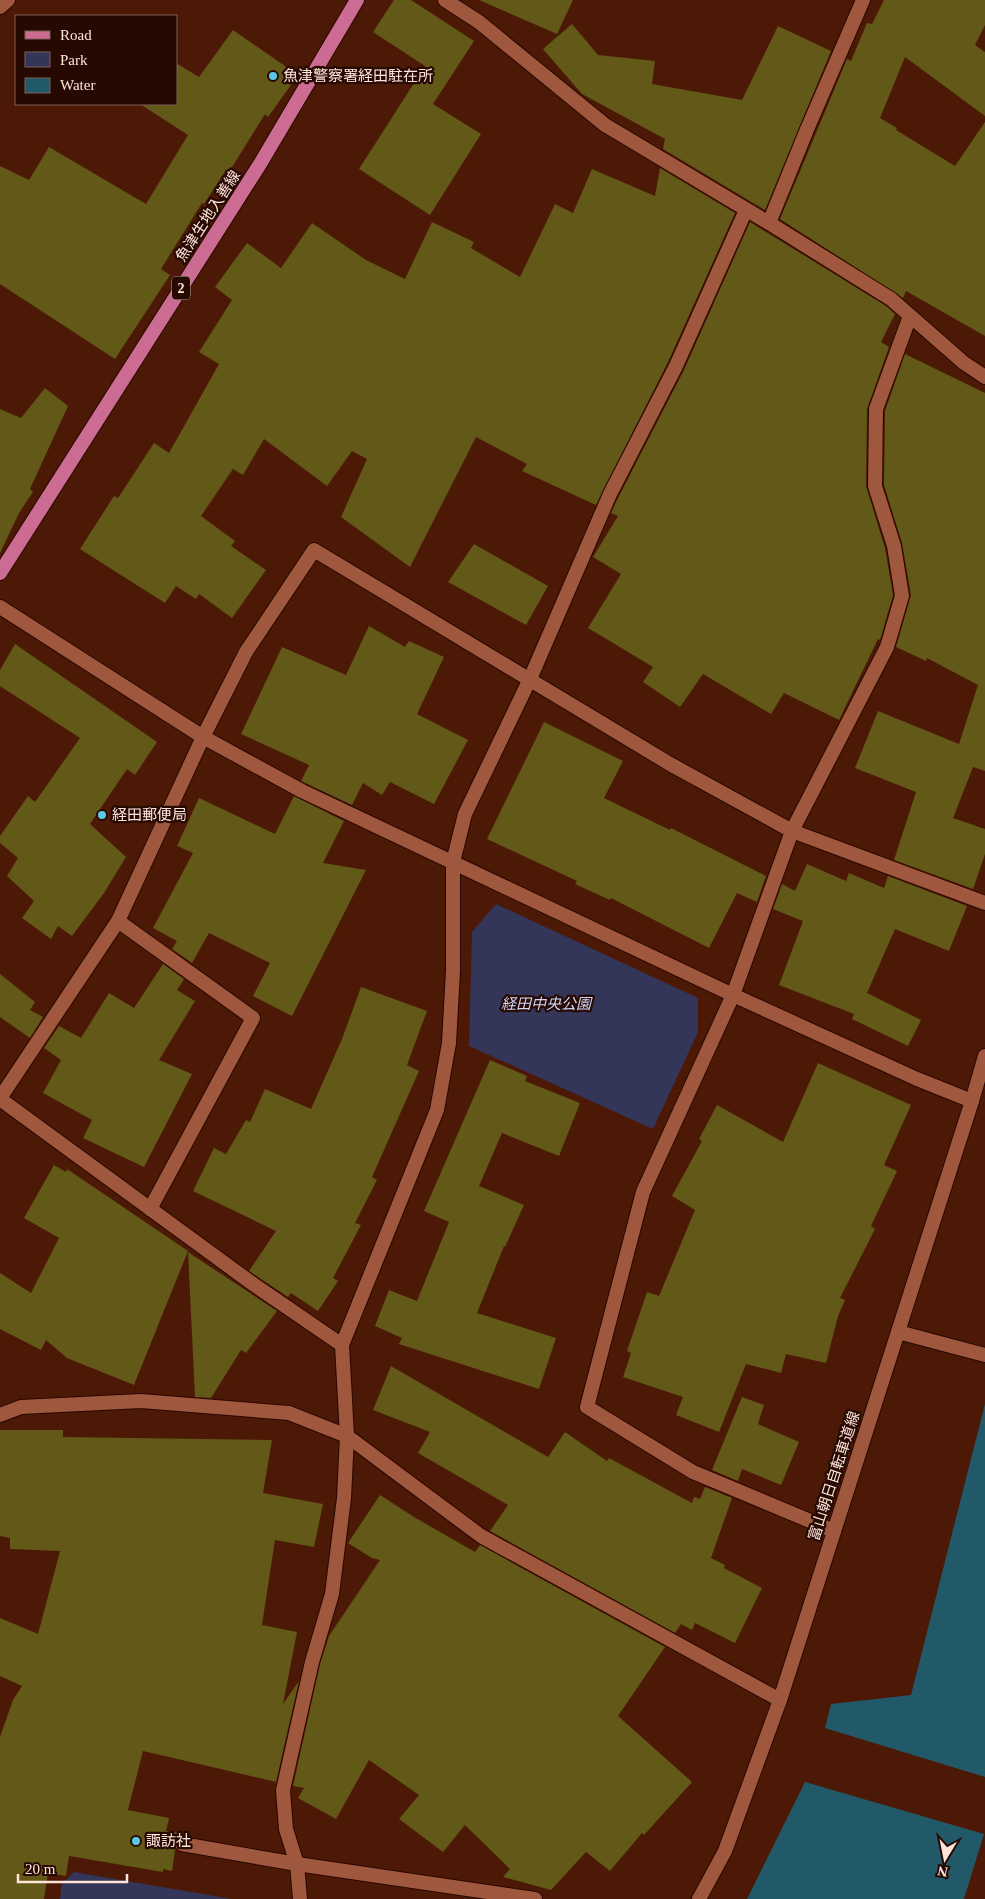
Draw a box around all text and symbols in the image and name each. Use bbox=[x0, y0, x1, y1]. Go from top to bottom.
legend bbox=[15, 15, 178, 105]
text: Road bbox=[60, 27, 92, 43]
text: Park bbox=[60, 52, 88, 68]
place label: 魚津警察署経田駐在所 bbox=[283, 67, 433, 84]
marker: 魚津警察署経田駐在所 bbox=[267, 70, 279, 82]
text: Water bbox=[60, 77, 95, 93]
street label: 魚津生地入善線 bbox=[172, 167, 243, 264]
road number: 2 bbox=[172, 276, 190, 300]
place label: 経田郵便局 bbox=[112, 807, 187, 823]
marker: 経田郵便局 bbox=[96, 809, 108, 821]
park label: 経田中央公園 bbox=[501, 996, 593, 1012]
street label: 富山朝日自転車道線 bbox=[806, 1409, 862, 1543]
place label: 諏訪社 bbox=[146, 1833, 191, 1849]
north arrow bbox=[920, 1834, 970, 1884]
marker: 諏訪社 bbox=[130, 1835, 142, 1847]
scale bar bbox=[18, 1852, 126, 1884]
text: 20 m bbox=[25, 1861, 56, 1877]
text: N bbox=[937, 1863, 949, 1880]

